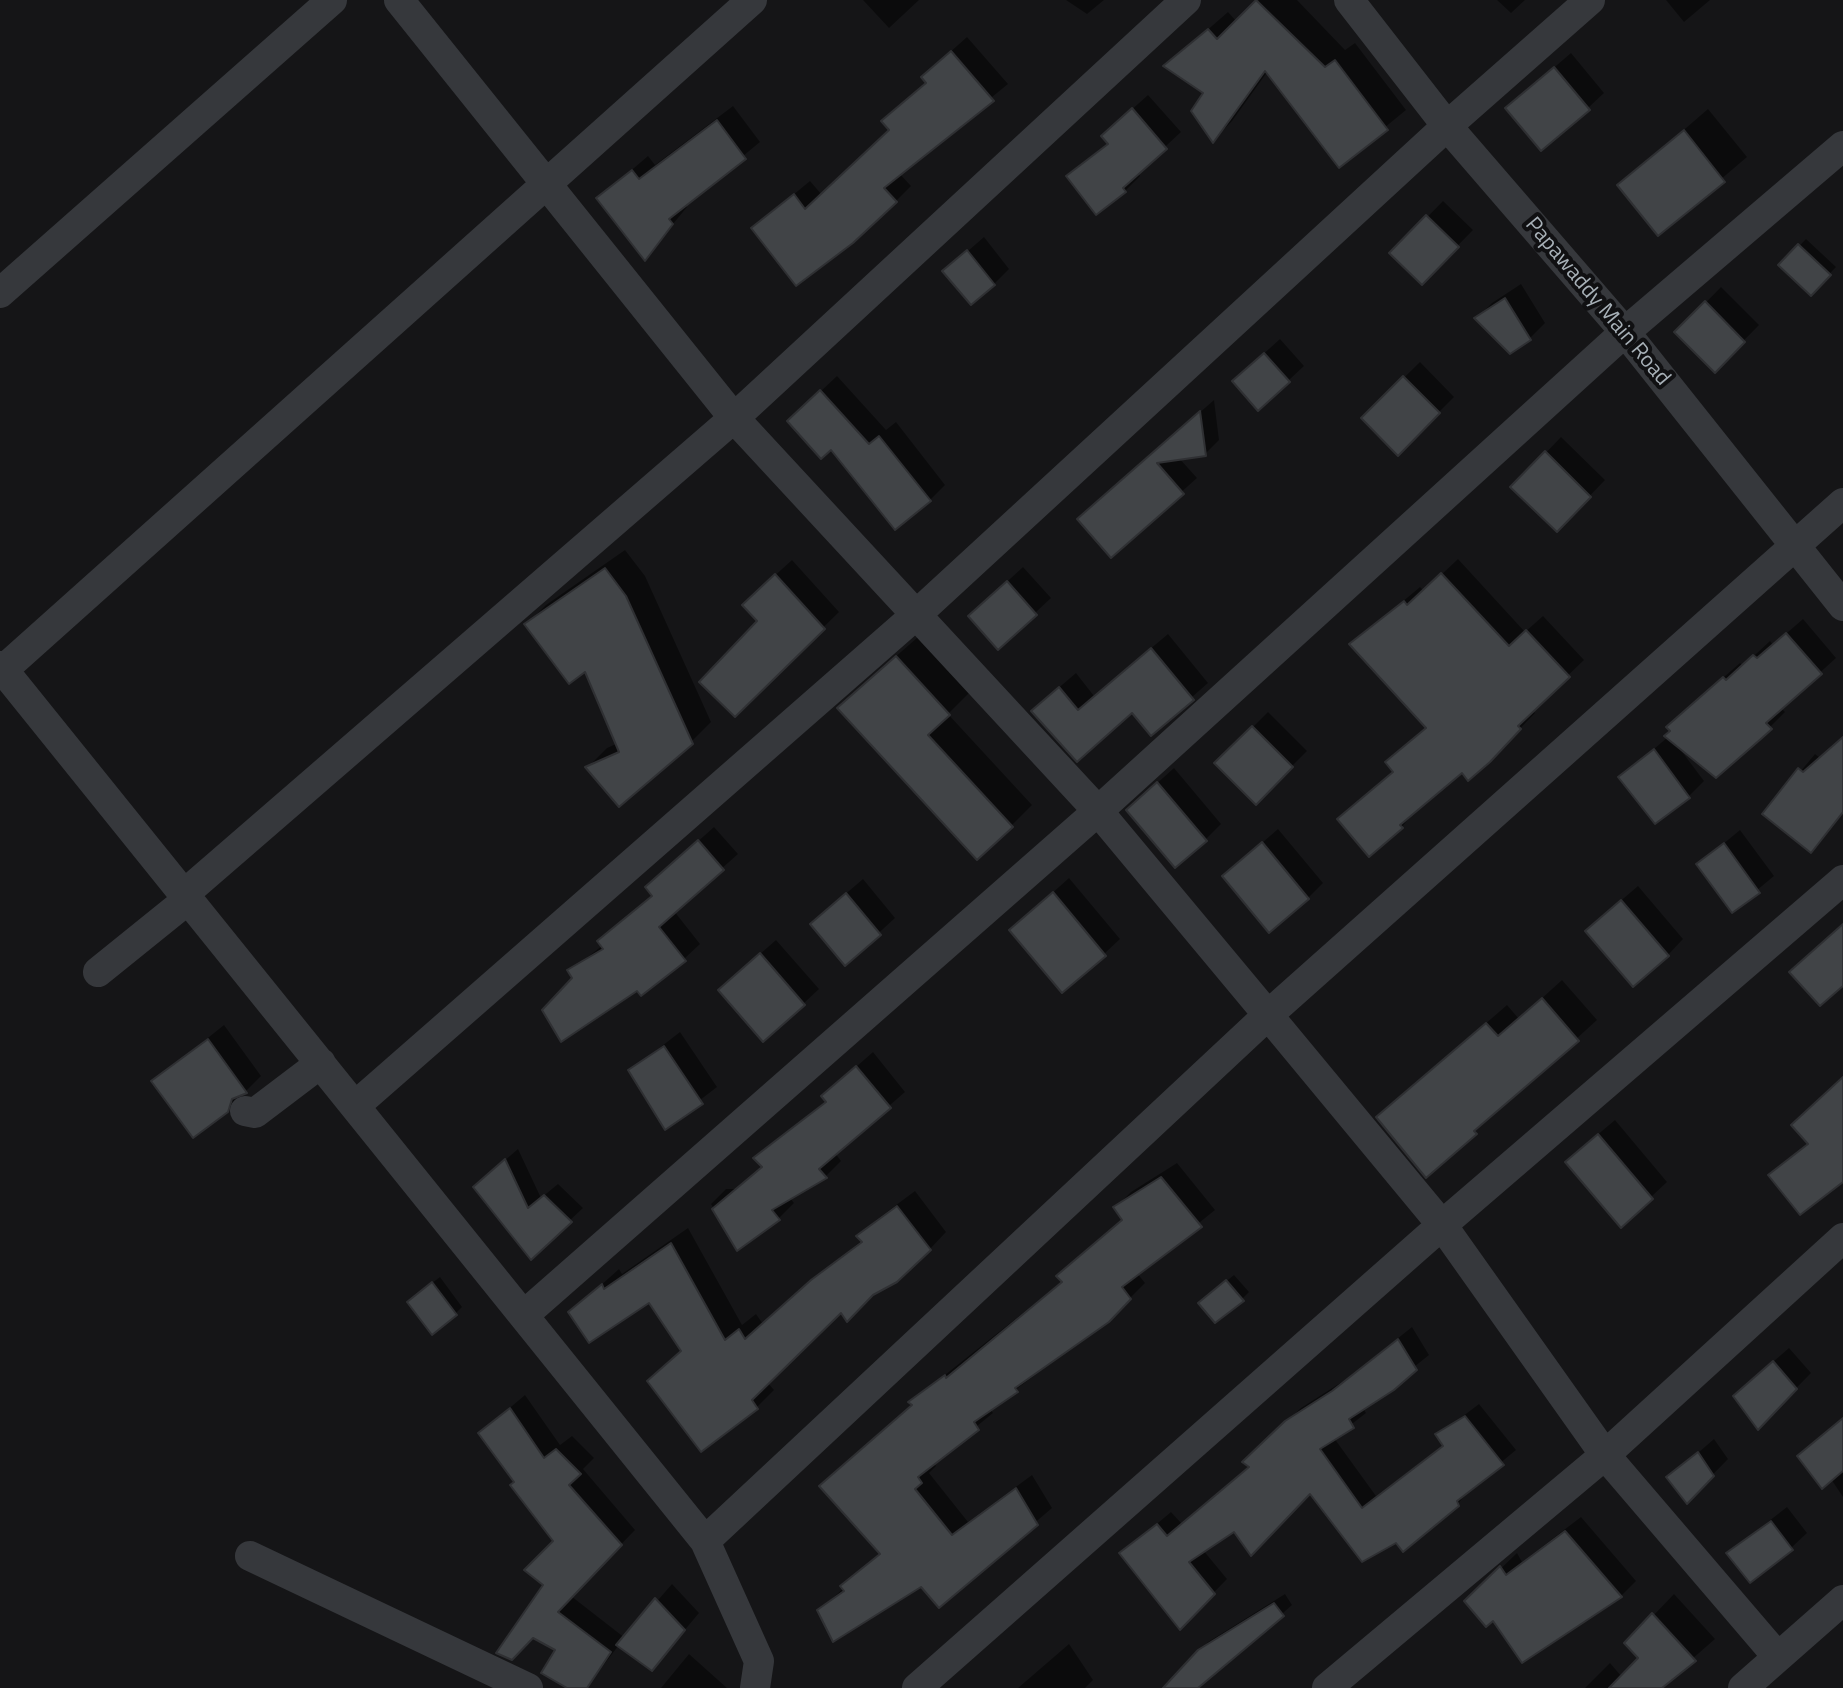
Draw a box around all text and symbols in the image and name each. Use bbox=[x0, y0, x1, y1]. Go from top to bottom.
street label: Papawaddy Main Road bbox=[1519, 212, 1675, 392]

